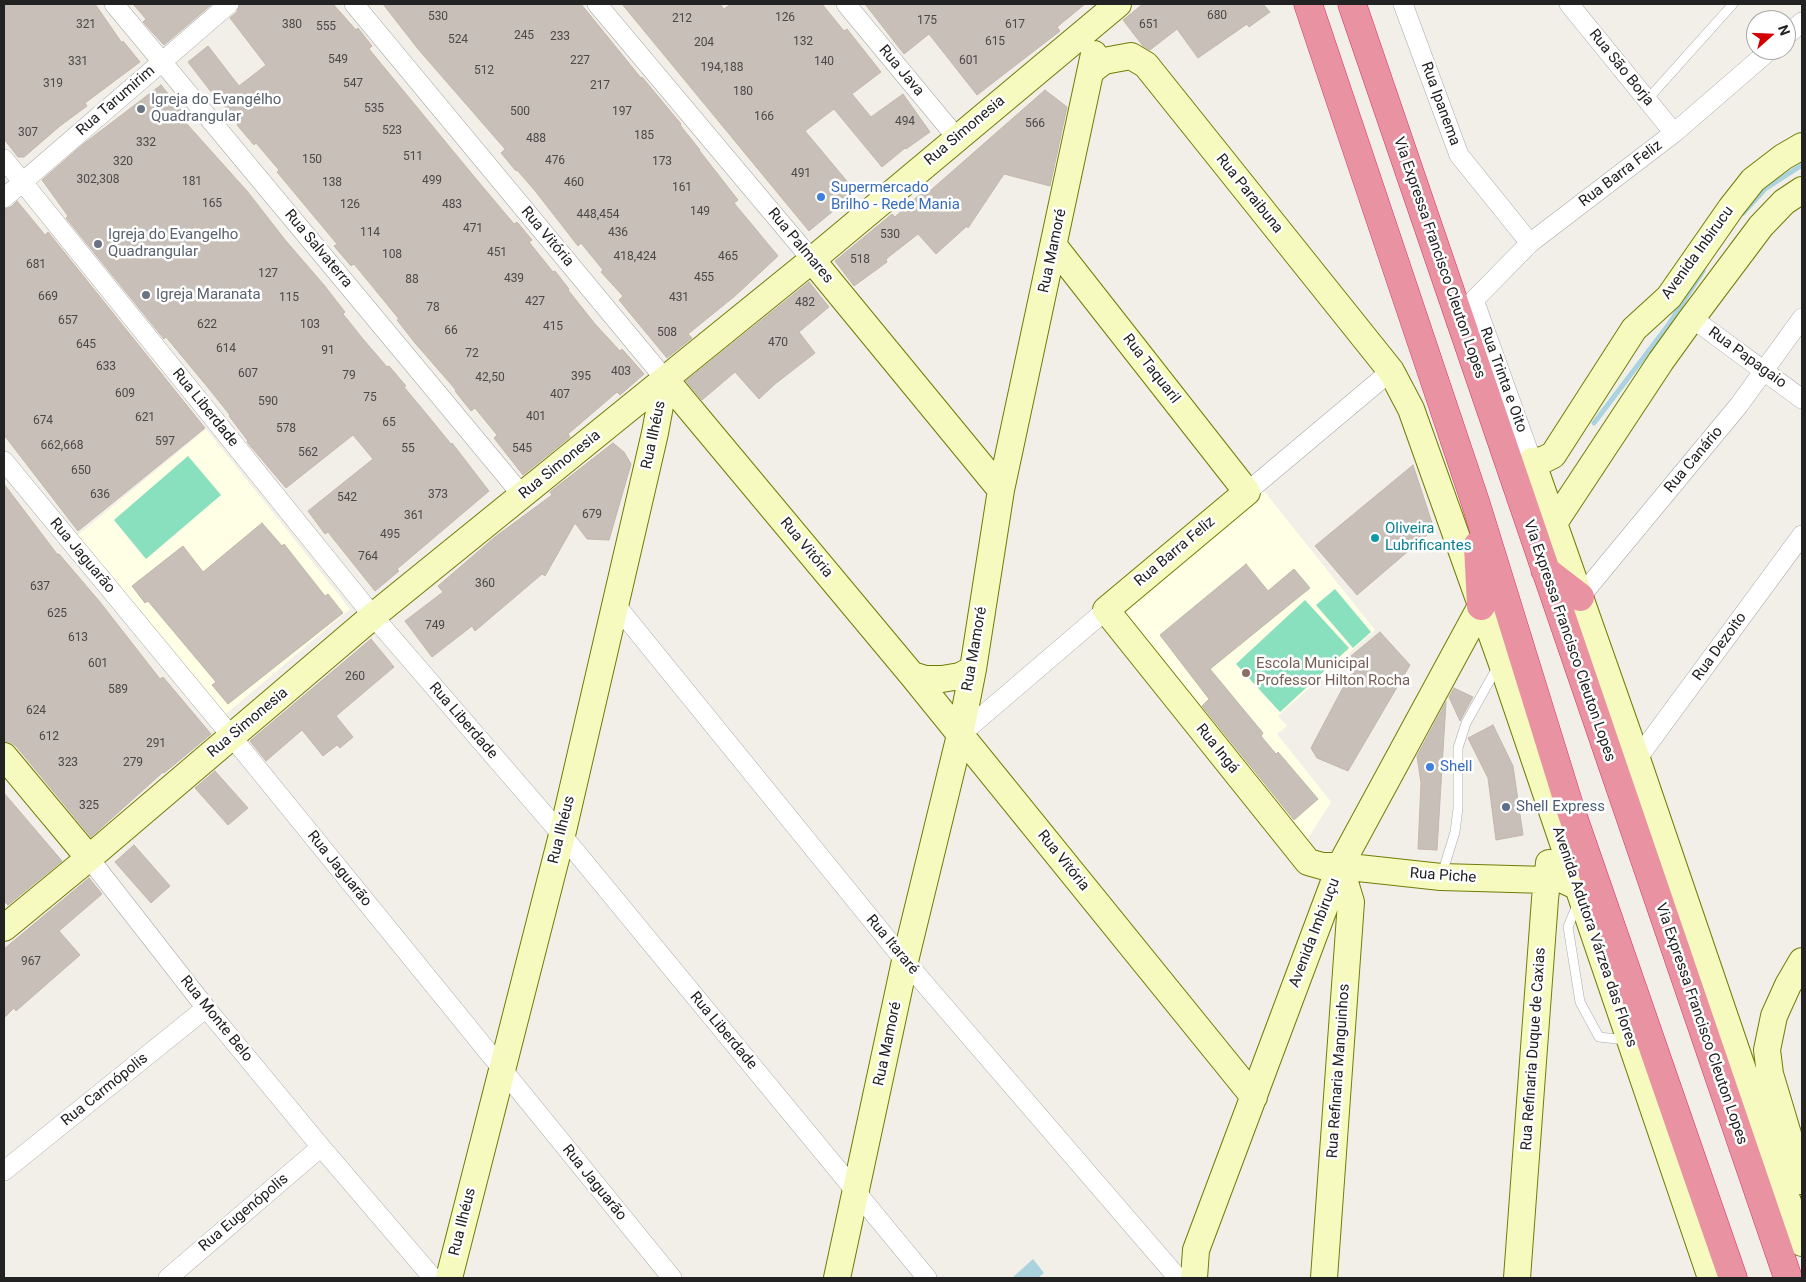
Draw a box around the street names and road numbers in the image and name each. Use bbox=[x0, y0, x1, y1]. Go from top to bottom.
street label: Rua São Borja bbox=[1585, 26, 1657, 110]
street label: Rua Java bbox=[874, 42, 928, 100]
street label: Rua Ipanema bbox=[1417, 60, 1463, 148]
street label: Rua Tarumirim bbox=[73, 62, 159, 140]
street label: Rua Simonesia bbox=[921, 92, 1009, 170]
street label: Via Expressa Francisco Cleuton Lopes bbox=[1389, 135, 1489, 381]
street label: Rua Barra Feliz bbox=[1576, 137, 1666, 211]
street label: Rua Paraibuna bbox=[1212, 151, 1286, 237]
street label: Rua Vitória bbox=[517, 203, 577, 271]
street label: Avenida Inbirucu bbox=[1658, 203, 1738, 303]
street label: Rua Palmares bbox=[763, 205, 837, 287]
street label: Rua Salvaterra bbox=[280, 206, 356, 292]
street label: Rua Mamoré bbox=[1035, 207, 1071, 295]
street label: Rua Papagaio bbox=[1704, 324, 1790, 392]
street label: Rua Trinta e Oito bbox=[1476, 325, 1530, 435]
street label: Rua Taquaril bbox=[1118, 331, 1184, 407]
street label: Rua Liberdade bbox=[168, 365, 242, 451]
street label: Rua Ilhéus bbox=[638, 399, 670, 471]
street label: Rua Canário bbox=[1661, 423, 1727, 497]
street label: Rua Simonesia bbox=[516, 427, 604, 503]
street label: Rua Barra Feliz bbox=[1131, 513, 1219, 591]
street label: Rua Vitória bbox=[776, 514, 836, 582]
street label: Rua Jaguarão bbox=[45, 515, 119, 597]
street label: Via Expressa Francisco Cleuton Lopes bbox=[1519, 518, 1619, 764]
street label: Rua Mamoré bbox=[959, 605, 991, 693]
street label: Rua Dezoito bbox=[1689, 609, 1751, 685]
street label: Rua Liberdade bbox=[425, 679, 501, 763]
street label: Rua Simonesia bbox=[204, 684, 292, 762]
street label: Rua Ingá bbox=[1192, 721, 1242, 777]
street label: Rua Ilhéus bbox=[545, 794, 579, 866]
street label: Avenida Adutora Várzea das Flores bbox=[1548, 824, 1640, 1050]
street label: Rua Vitória bbox=[1033, 827, 1093, 895]
street label: Rua Jaguarão bbox=[303, 828, 375, 910]
street label: Rua Piche bbox=[1409, 865, 1477, 887]
street label: Avenida Imbiruçu bbox=[1286, 876, 1344, 990]
street label: Via Expressa Francisco Cleuton Lopes bbox=[1651, 901, 1751, 1147]
street label: Rua Itararé bbox=[862, 911, 922, 979]
street label: Rua Refinaria Duque de Caxias bbox=[1518, 947, 1550, 1151]
street label: Rua Monte Belo bbox=[176, 972, 256, 1066]
street label: Rua Refinaria Manguinhos bbox=[1324, 983, 1354, 1159]
street label: Rua Liberdade bbox=[685, 989, 761, 1073]
street label: Rua Mamoré bbox=[870, 1000, 906, 1088]
street label: Rua Carmópolis bbox=[58, 1050, 152, 1130]
street label: Rua Jaguarão bbox=[558, 1142, 630, 1224]
street label: Rua Eugenópolis bbox=[196, 1170, 292, 1256]
street label: Rua Ilhéus bbox=[446, 1186, 480, 1258]

